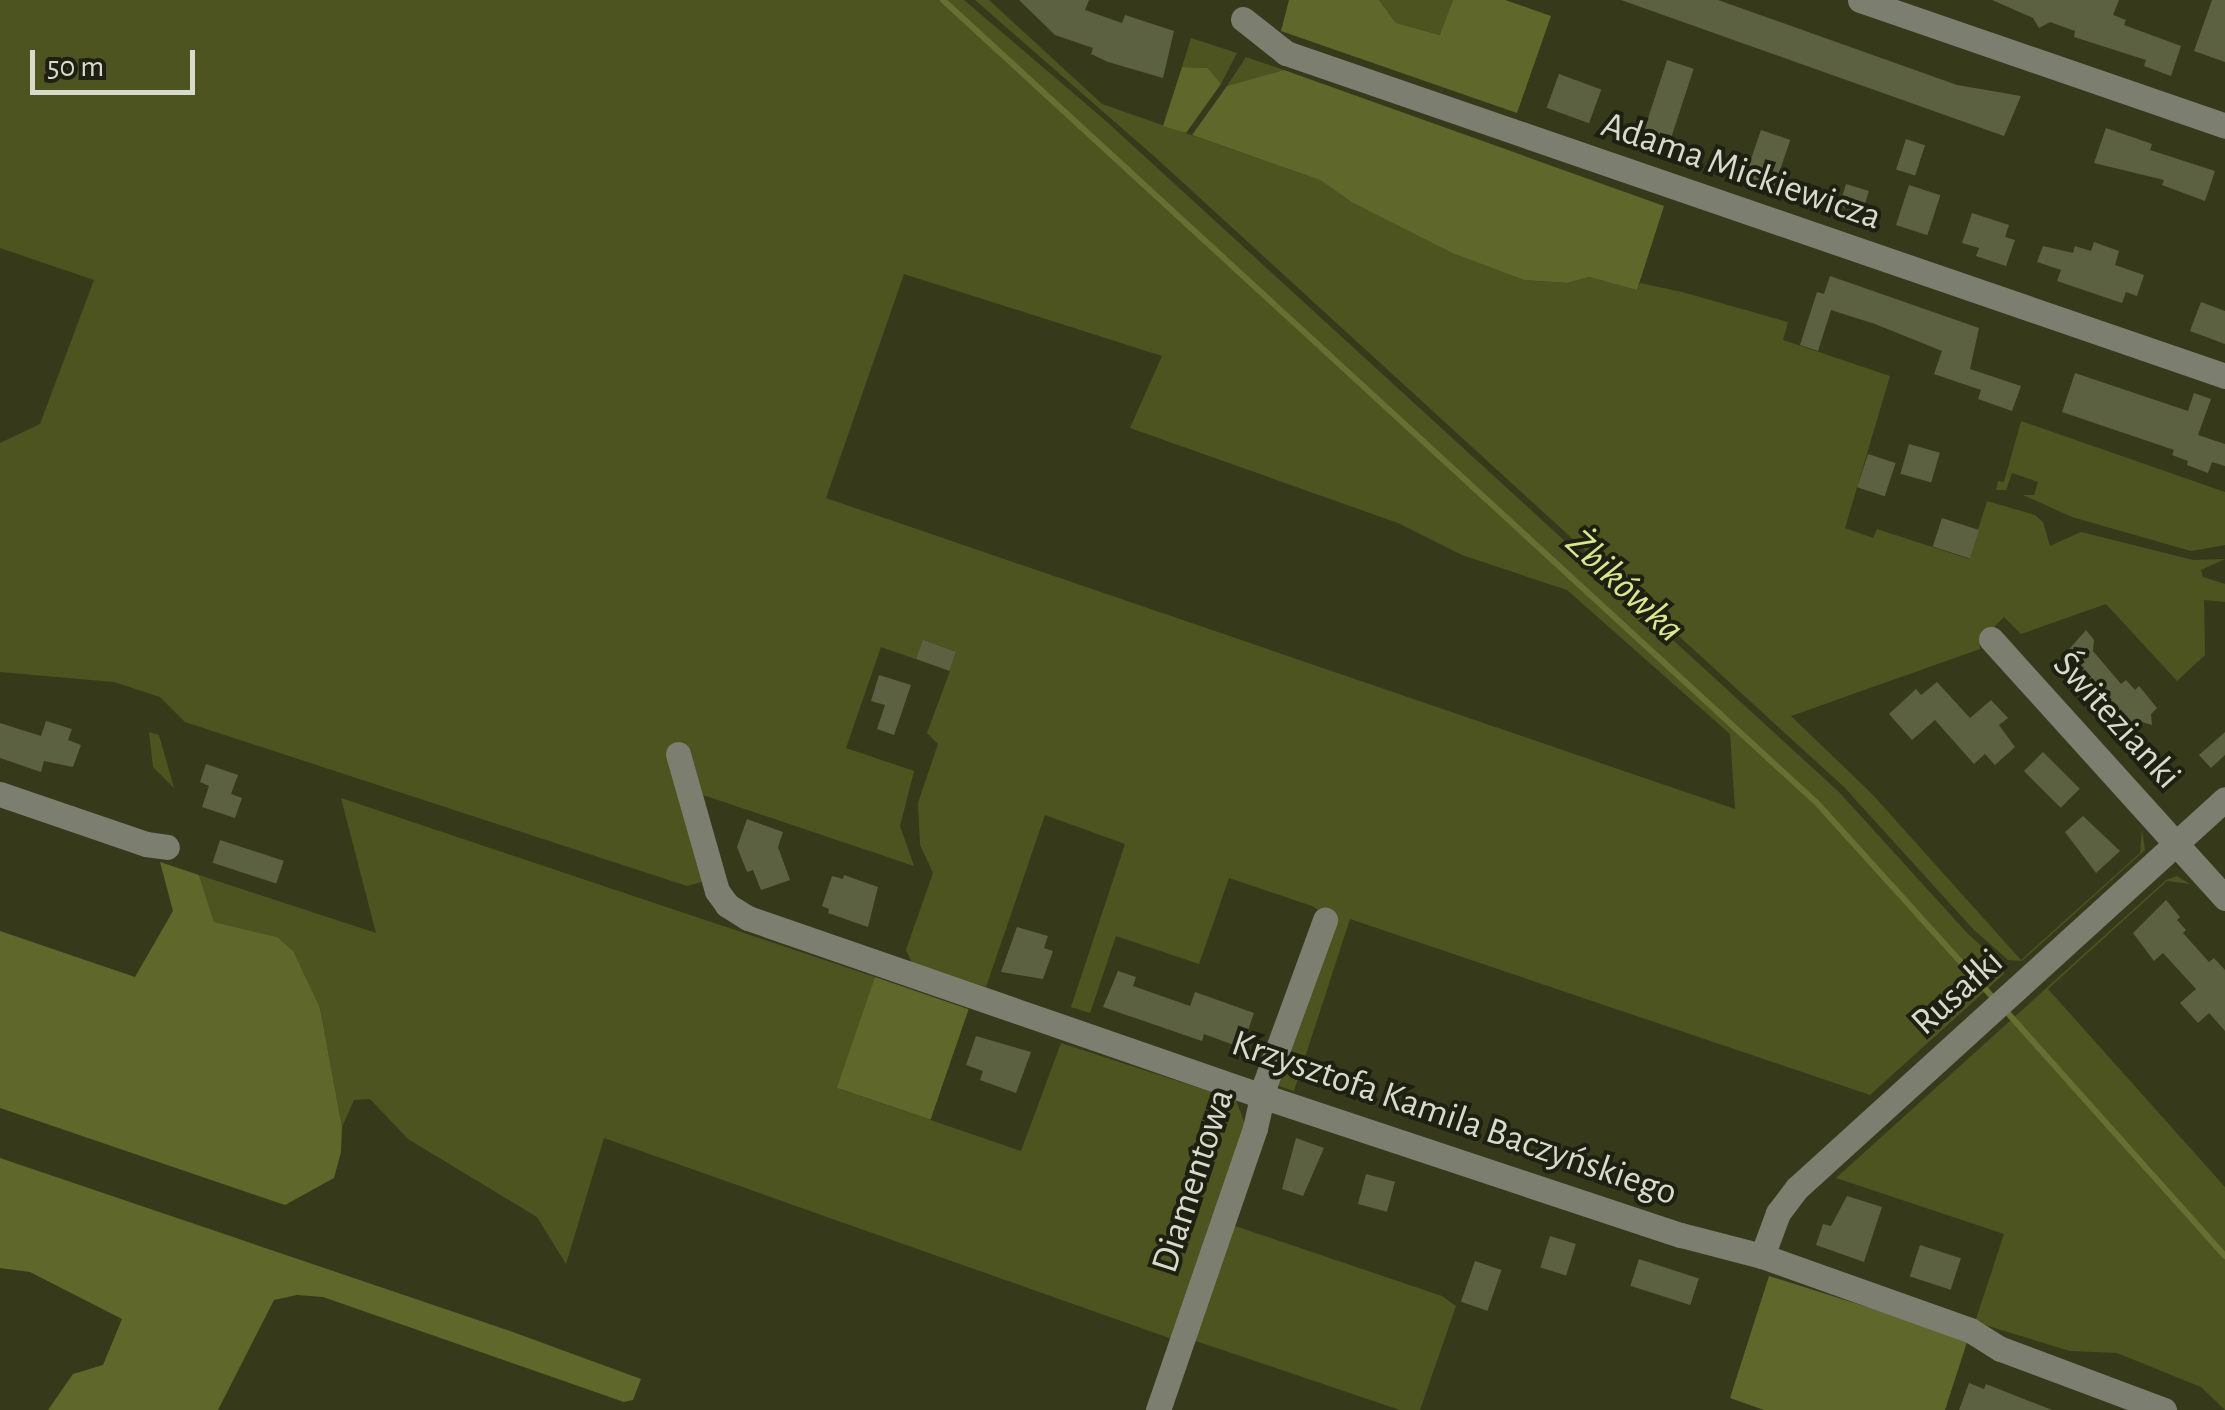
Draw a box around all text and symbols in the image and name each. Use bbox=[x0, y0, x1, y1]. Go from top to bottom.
scale bar bbox=[35, 30, 200, 92]
text: 50 m bbox=[47, 52, 104, 82]
street label: Adama Mickiewicza bbox=[1595, 103, 1887, 241]
water label: Żbikówka bbox=[1556, 519, 1694, 653]
street label: Świtezianki bbox=[2042, 643, 2190, 799]
street label: Rusałki bbox=[1903, 940, 2013, 1046]
street label: Krzysztofa Kamila Baczyńskiego bbox=[1225, 1021, 1683, 1217]
street label: Diamentowa bbox=[1143, 1083, 1245, 1279]

